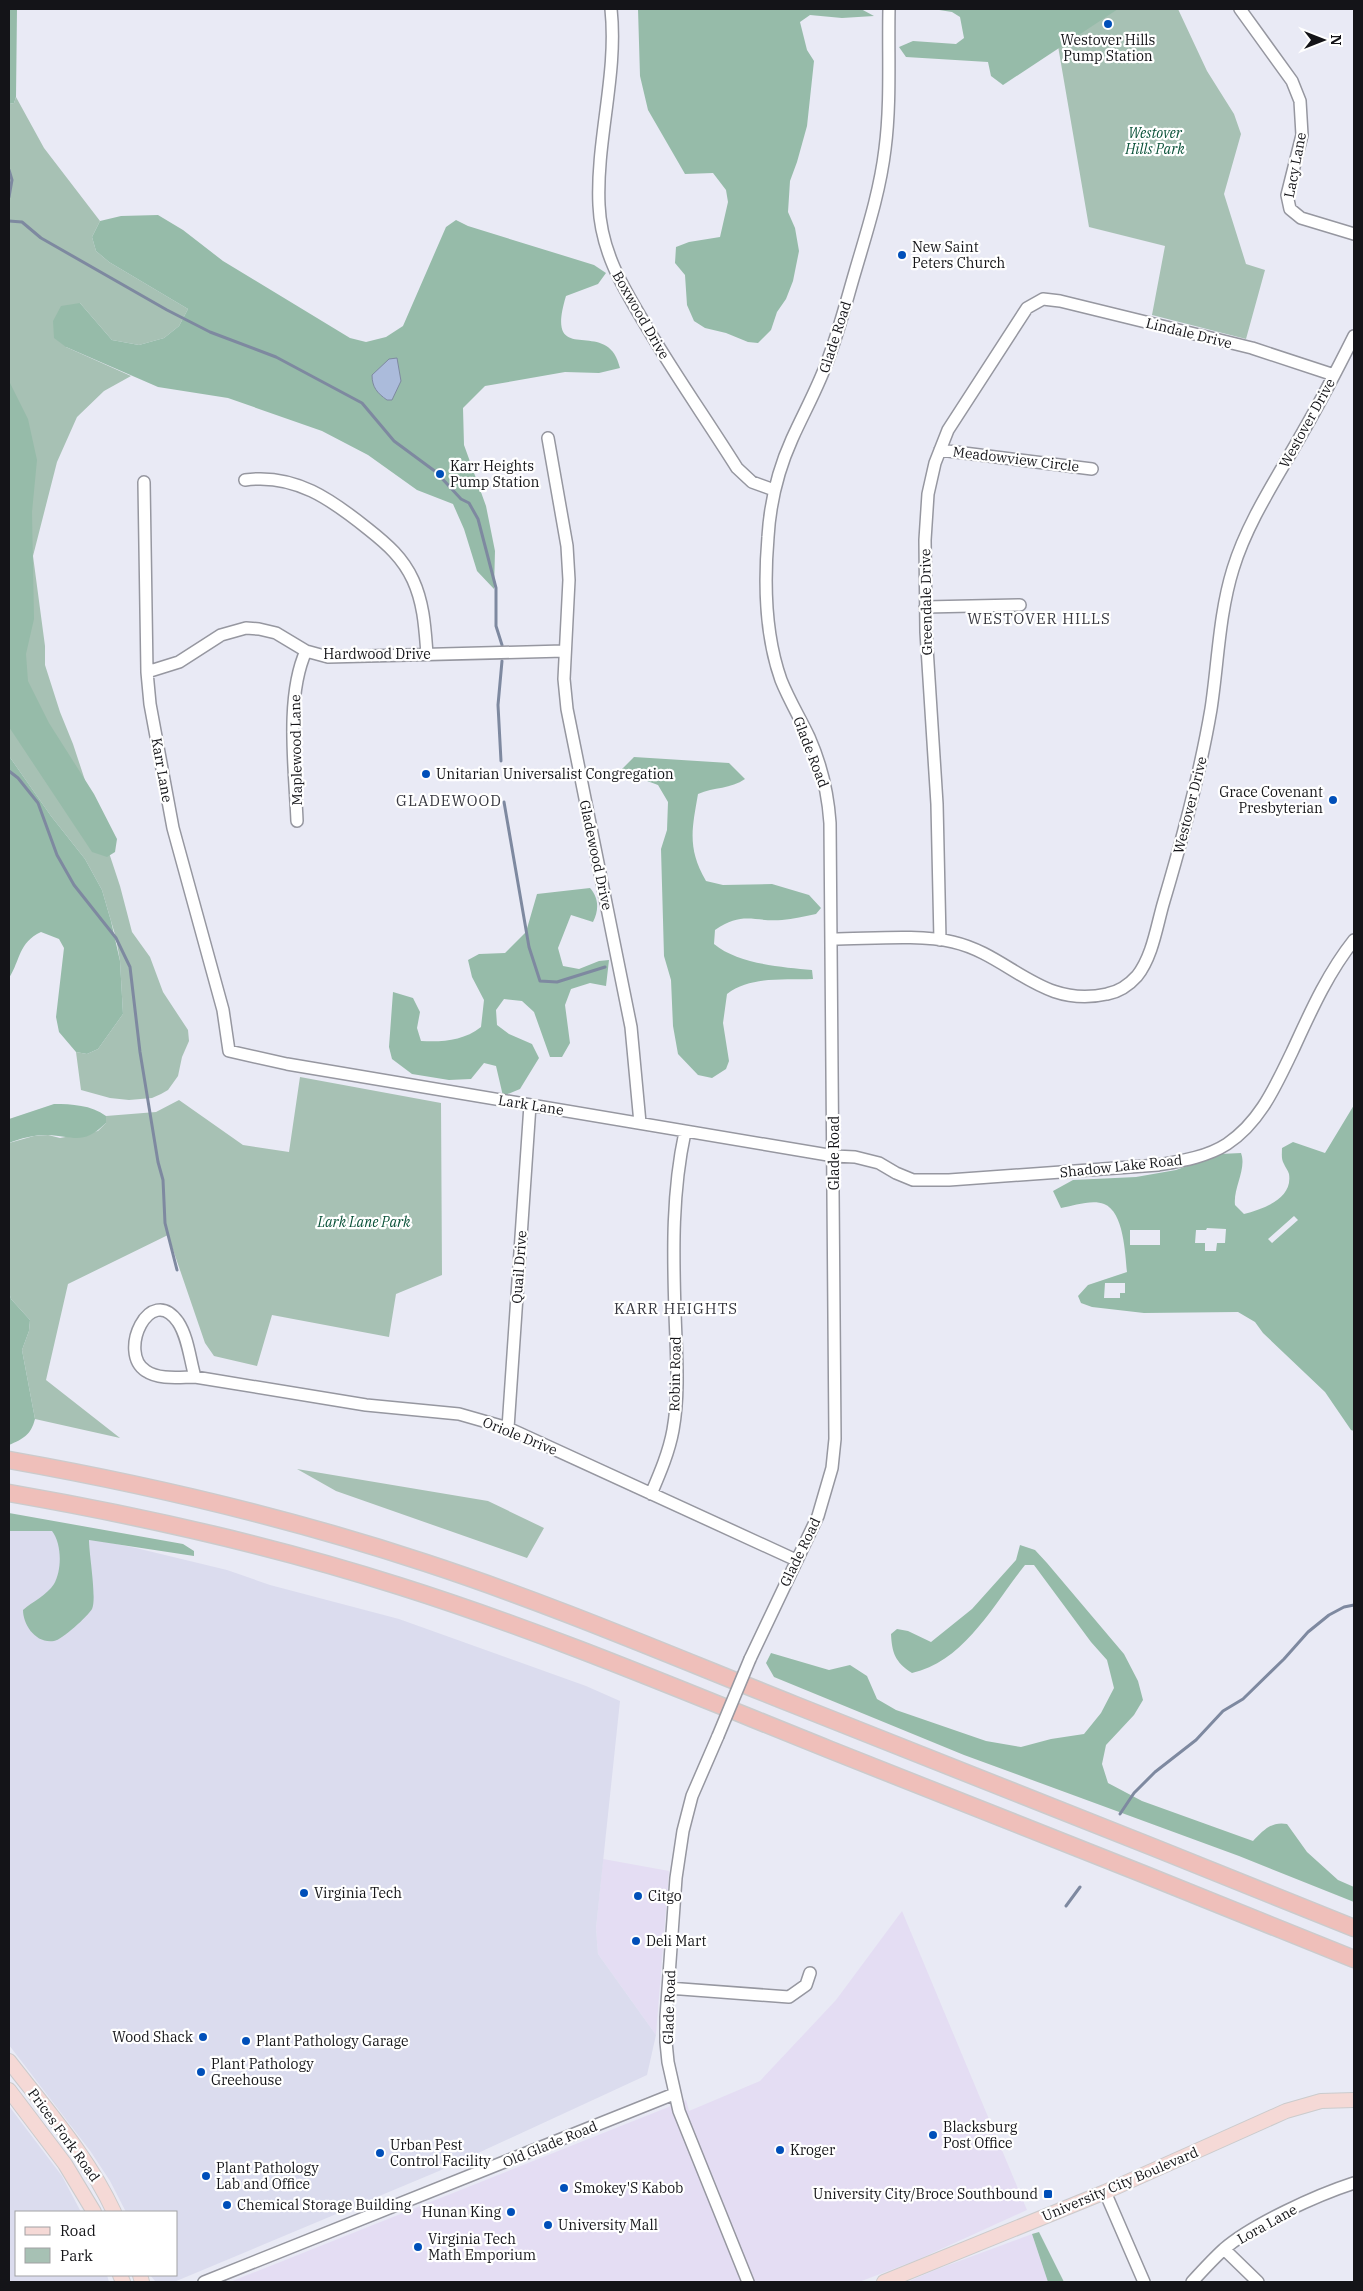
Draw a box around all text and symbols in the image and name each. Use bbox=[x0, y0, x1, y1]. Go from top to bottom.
north arrow bbox=[1298, 15, 1348, 65]
marker: Westover Hills Pump Station bbox=[1102, 18, 1114, 30]
place label: Westover Hills Pump Station bbox=[1061, 31, 1156, 65]
text: N bbox=[1327, 34, 1345, 46]
park label: Westover Hills Park bbox=[1124, 124, 1185, 158]
street label: Lacy Lane bbox=[1280, 131, 1310, 199]
place label: New Saint Peters Church bbox=[912, 238, 1006, 272]
marker: New Saint Peters Church bbox=[896, 249, 908, 261]
street label: Boxwood Drive bbox=[608, 268, 674, 362]
street label: Glade Road bbox=[815, 298, 855, 375]
street label: Lindale Drive bbox=[1144, 314, 1234, 352]
street label: Westover Drive bbox=[1275, 375, 1339, 471]
street label: Meadowview Circle bbox=[952, 442, 1080, 476]
place label: Karr Heights Pump Station bbox=[450, 457, 540, 491]
marker: Karr Heights Pump Station bbox=[434, 468, 446, 480]
street label: Greendale Drive bbox=[916, 548, 936, 656]
district label: WESTOVER HILLS bbox=[967, 609, 1111, 628]
street label: Hardwood Drive bbox=[323, 645, 431, 663]
street label: Maplewood Lane bbox=[286, 694, 306, 806]
street label: Glade Road bbox=[789, 714, 833, 790]
street label: Karr Lane bbox=[147, 736, 177, 804]
street label: Westover Drive bbox=[1169, 755, 1211, 855]
place label: Unitarian Universalist Congregation bbox=[436, 765, 674, 783]
marker: Unitarian Universalist Congregation bbox=[420, 768, 432, 780]
place label: Grace Covenant Presbyterian bbox=[1219, 783, 1323, 817]
district label: GLADEWOOD bbox=[396, 791, 502, 810]
marker: Grace Covenant Presbyterian bbox=[1327, 794, 1339, 806]
street label: Gladewood Drive bbox=[576, 798, 616, 912]
street label: Lark Lane bbox=[497, 1091, 565, 1119]
street label: Glade Road bbox=[825, 1115, 843, 1190]
street label: Shadow Lake Road bbox=[1059, 1151, 1184, 1181]
park label: Lark Lane Park bbox=[316, 1213, 411, 1231]
street label: Quail Drive bbox=[507, 1230, 531, 1304]
district label: KARR HEIGHTS bbox=[614, 1299, 738, 1318]
street label: Robin Road bbox=[665, 1336, 685, 1412]
street label: Oriole Drive bbox=[480, 1413, 560, 1459]
street label: Glade Road bbox=[776, 1514, 825, 1589]
place label: Virginia Tech bbox=[314, 1884, 402, 1902]
marker: Virginia Tech bbox=[298, 1887, 310, 1899]
place label: Citgo bbox=[648, 1887, 682, 1905]
marker: Citgo bbox=[632, 1890, 644, 1902]
place label: Deli Mart bbox=[646, 1932, 706, 1950]
marker: Deli Mart bbox=[630, 1935, 642, 1947]
street label: Glade Road bbox=[659, 1969, 679, 2045]
place label: Wood Shack bbox=[112, 2028, 194, 2046]
marker: Wood Shack bbox=[197, 2031, 209, 2043]
place label: Plant Pathology Garage bbox=[256, 2032, 409, 2050]
marker: Plant Pathology Garage bbox=[240, 2035, 252, 2047]
place label: Plant Pathology Greehouse bbox=[211, 2055, 314, 2089]
marker: Plant Pathology Greehouse bbox=[195, 2066, 207, 2078]
street label: Prices Fork Road bbox=[24, 2085, 104, 2186]
street label: Old Glade Road bbox=[500, 2117, 600, 2171]
place label: Blacksburg Post Office bbox=[943, 2118, 1018, 2152]
marker: Blacksburg Post Office bbox=[927, 2129, 939, 2141]
place label: Urban Pest Control Facility bbox=[390, 2136, 491, 2170]
place label: Kroger bbox=[790, 2141, 836, 2159]
street label: University City Boulevard bbox=[1039, 2143, 1201, 2225]
marker: Kroger bbox=[774, 2144, 786, 2156]
marker: Urban Pest Control Facility bbox=[374, 2147, 386, 2159]
place label: Plant Pathology Lab and Office bbox=[216, 2159, 319, 2193]
marker: Plant Pathology Lab and Office bbox=[200, 2170, 212, 2182]
place label: Smokey'S Kabob bbox=[574, 2179, 683, 2197]
marker: Smokey'S Kabob bbox=[558, 2182, 570, 2194]
place label: University City/Broce Southbound bbox=[813, 2185, 1038, 2203]
marker: University City/Broce Southbound bbox=[1042, 2188, 1054, 2200]
place label: Chemical Storage Building bbox=[237, 2196, 412, 2214]
marker: Chemical Storage Building bbox=[221, 2199, 233, 2211]
street label: Lora Lane bbox=[1234, 2200, 1300, 2248]
place label: Hunan King bbox=[422, 2203, 501, 2221]
marker: Hunan King bbox=[505, 2206, 517, 2218]
legend bbox=[15, 2211, 178, 2276]
place label: University Mall bbox=[558, 2216, 658, 2234]
marker: University Mall bbox=[542, 2219, 554, 2231]
text: Road bbox=[60, 2221, 96, 2240]
place label: Virginia Tech Math Emporium bbox=[428, 2230, 536, 2264]
marker: Virginia Tech Math Emporium bbox=[412, 2241, 424, 2253]
text: Park bbox=[60, 2246, 93, 2265]

